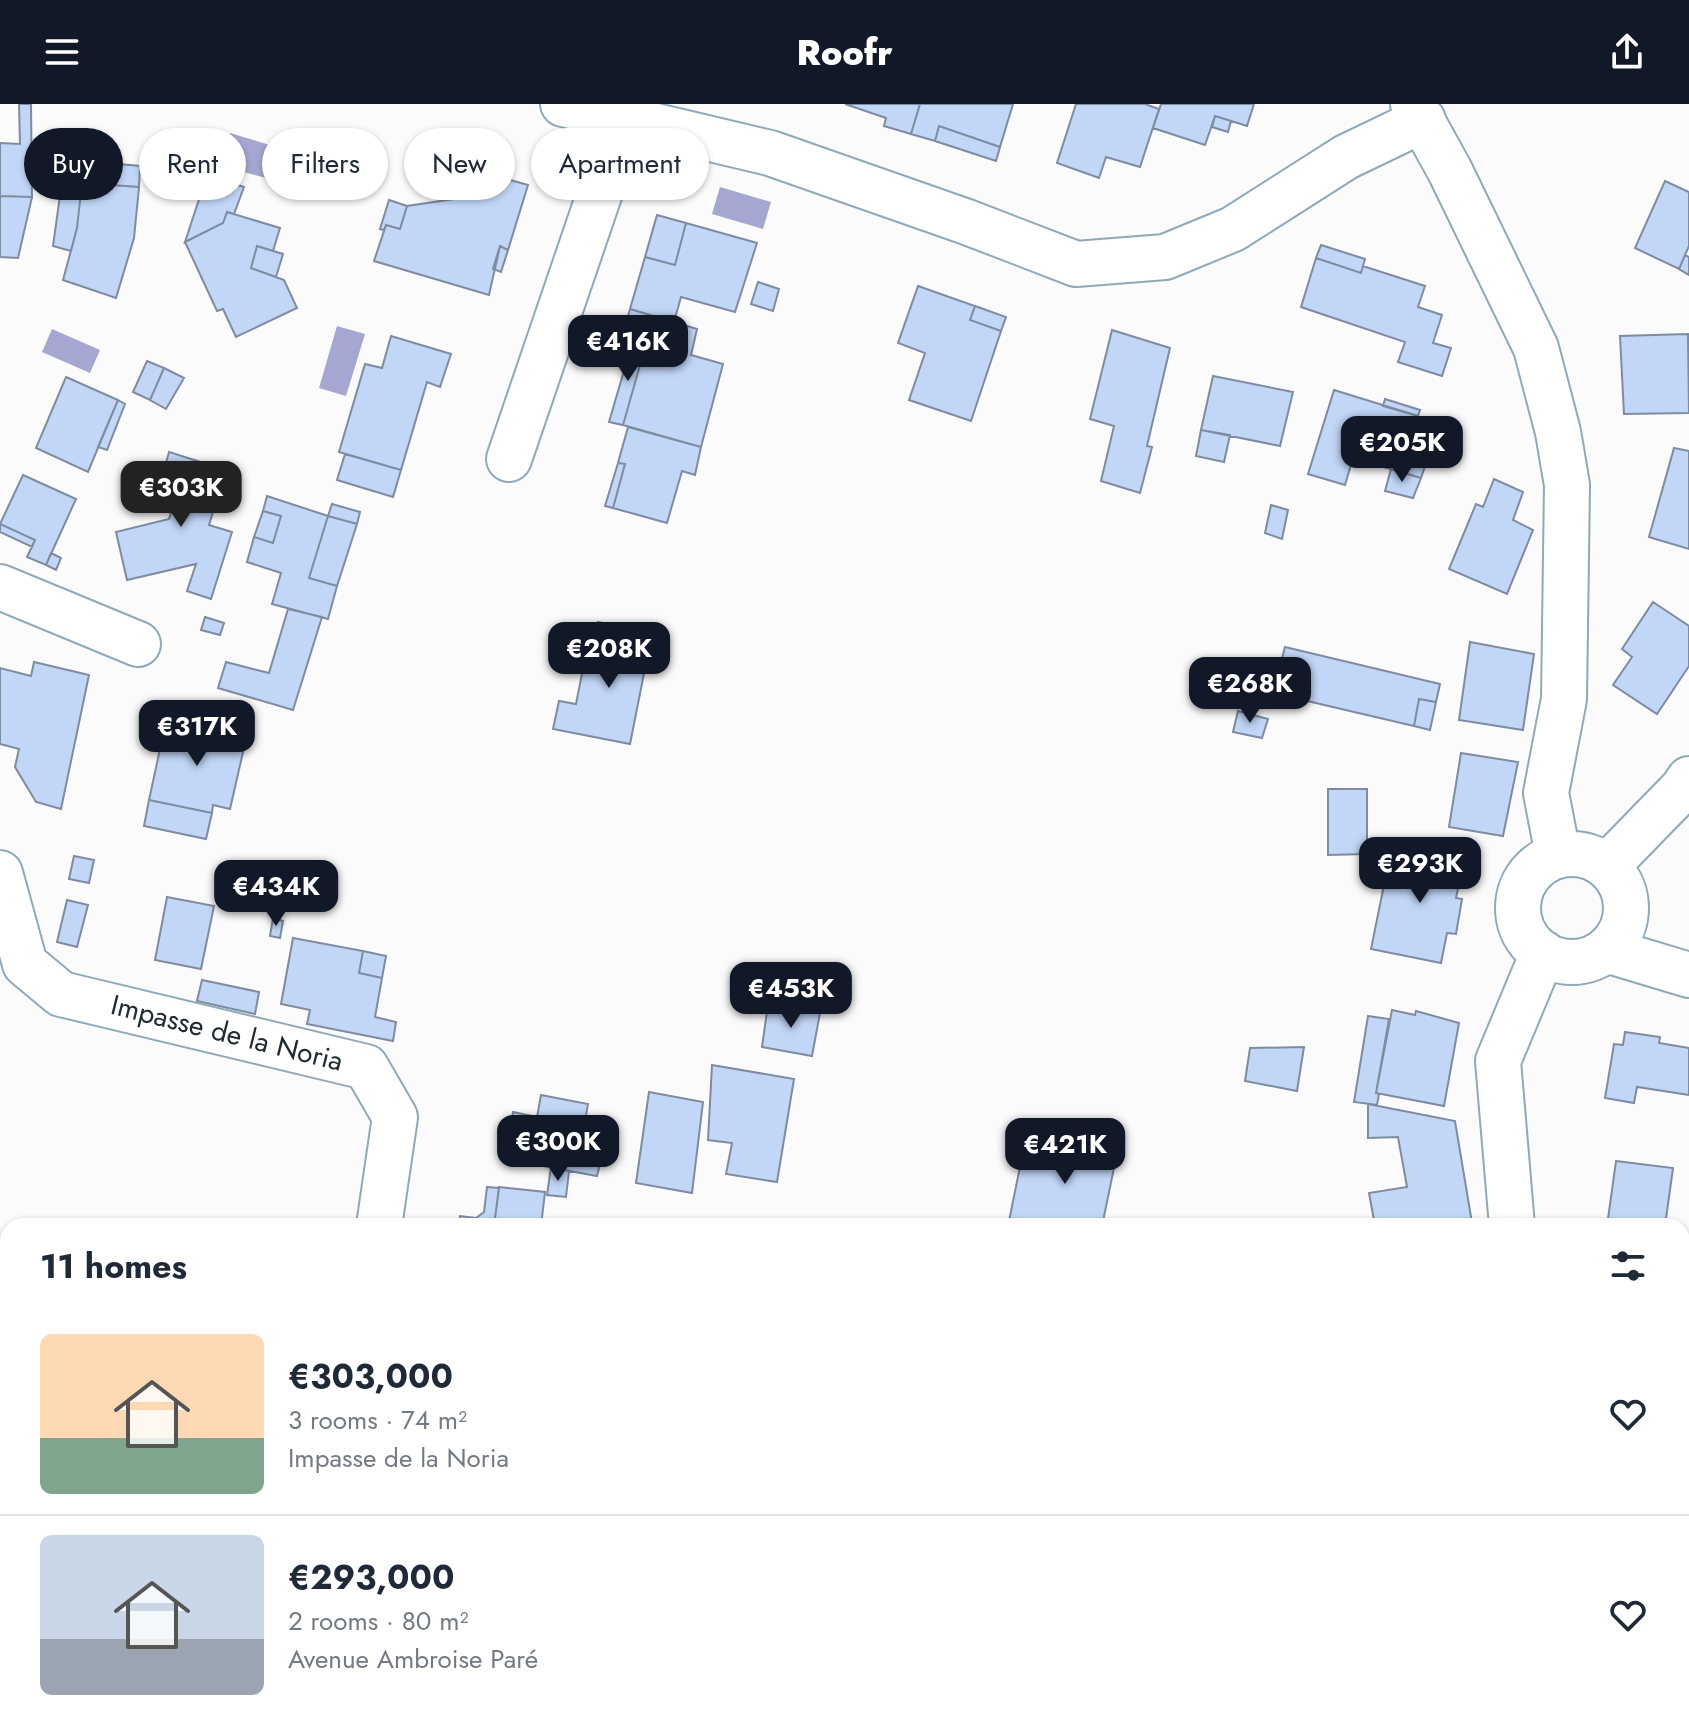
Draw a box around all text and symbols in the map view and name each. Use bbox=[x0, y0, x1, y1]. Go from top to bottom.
text: Roofr bbox=[796, 26, 893, 78]
icon: menu bbox=[40, 30, 84, 74]
icon: share bbox=[1605, 30, 1649, 74]
chip: Buy bbox=[24, 128, 123, 200]
chip: Rent bbox=[139, 128, 246, 200]
chip: Filters bbox=[262, 128, 388, 200]
chip: New bbox=[404, 128, 515, 200]
chip: Apartment bbox=[531, 128, 709, 200]
pin: €416K bbox=[572, 315, 684, 383]
text: €416K bbox=[586, 322, 670, 360]
pin: €205K bbox=[1346, 416, 1458, 484]
text: €205K bbox=[1359, 423, 1445, 461]
pin: €303K bbox=[125, 461, 237, 529]
text: €303K bbox=[139, 468, 223, 506]
pin: €208K bbox=[553, 622, 665, 690]
text: €208K bbox=[566, 629, 652, 667]
pin: €268K bbox=[1194, 657, 1306, 725]
text: €268K bbox=[1207, 664, 1293, 702]
pin: €317K bbox=[141, 700, 253, 768]
text: €317K bbox=[157, 707, 237, 745]
pin: €293K bbox=[1364, 837, 1476, 905]
text: €293K bbox=[1377, 844, 1463, 882]
pin: €434K bbox=[220, 860, 332, 928]
text: €434K bbox=[232, 867, 320, 905]
pin: €453K bbox=[735, 962, 847, 1030]
text: €453K bbox=[748, 969, 834, 1007]
street label: Impasse de la Noria bbox=[107, 984, 347, 1082]
pin: €300K bbox=[502, 1115, 614, 1183]
pin: €421K bbox=[1009, 1118, 1121, 1186]
text: €300K bbox=[515, 1122, 601, 1160]
text: €421K bbox=[1023, 1125, 1107, 1163]
text: 11 homes bbox=[40, 1242, 187, 1291]
icon: filters bbox=[1606, 1244, 1650, 1288]
text: €303,000 bbox=[288, 1352, 453, 1401]
icon: home bbox=[104, 1366, 200, 1462]
icon: heart bbox=[1606, 1392, 1650, 1436]
text: 3 rooms · 74 m² bbox=[288, 1401, 467, 1439]
text: Impasse de la Noria bbox=[288, 1439, 509, 1477]
text: €293,000 bbox=[288, 1553, 454, 1602]
icon: home bbox=[104, 1567, 200, 1663]
icon: heart bbox=[1606, 1593, 1650, 1637]
text: 2 rooms · 80 m² bbox=[288, 1602, 469, 1640]
text: Avenue Ambroise Paré bbox=[288, 1640, 538, 1678]

